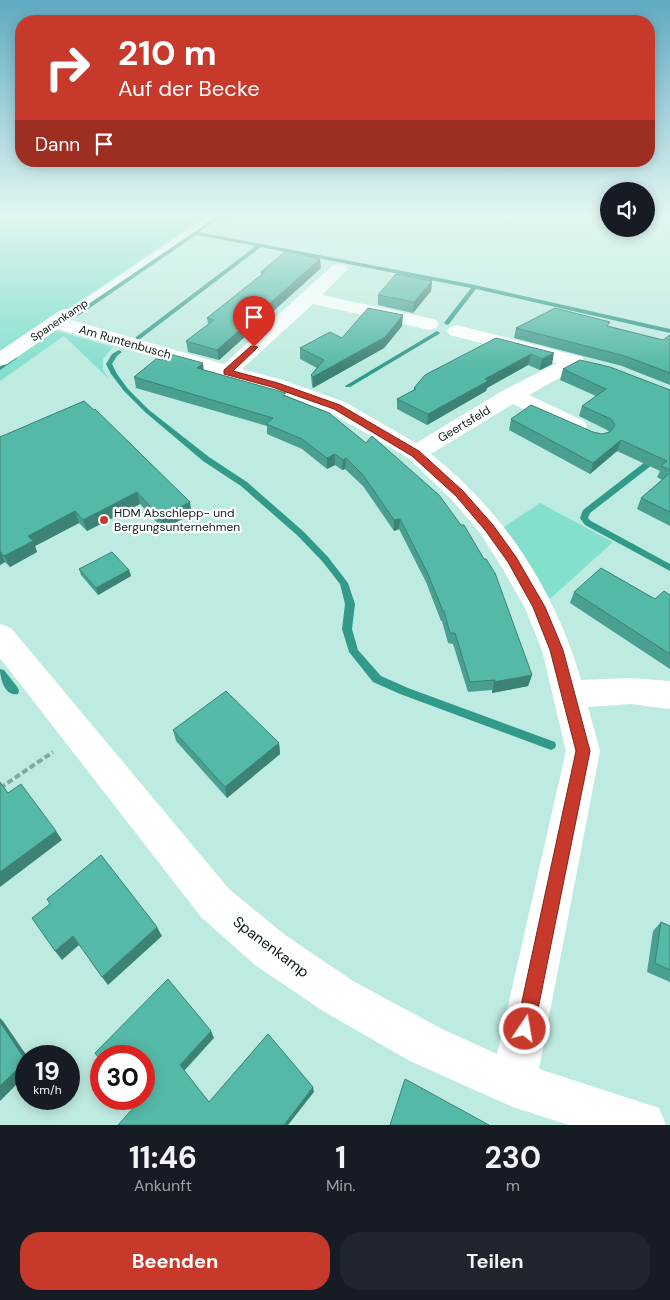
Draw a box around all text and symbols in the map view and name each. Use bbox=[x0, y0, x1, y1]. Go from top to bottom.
text: 210 m bbox=[118, 30, 217, 76]
icon: right bbox=[35, 35, 100, 100]
text: Auf der Becke bbox=[118, 74, 260, 103]
icon: arrive bbox=[90, 130, 118, 158]
text: Dann bbox=[35, 132, 80, 157]
map controls bbox=[600, 182, 655, 237]
button: sound bbox=[600, 182, 655, 237]
street label: Spanenkamp bbox=[28, 296, 90, 344]
pin bbox=[233, 296, 275, 347]
icon: arrive bbox=[240, 303, 268, 331]
street label: Am Runtenbusch bbox=[77, 321, 173, 363]
street label: Geertsfeld bbox=[435, 402, 493, 446]
place label: HDM Abschlepp- und Bergungsunternehmen bbox=[114, 505, 240, 535]
marker: HDM Abschlepp- und Bergungsunternehmen bbox=[98, 514, 110, 526]
street label: Spanenkamp bbox=[229, 912, 313, 982]
position arrow bbox=[498, 1002, 550, 1054]
speed limit sign: 30 bbox=[90, 1045, 155, 1110]
text: 19 bbox=[35, 1055, 60, 1088]
text: km/h bbox=[33, 1082, 62, 1098]
text: 11:46 bbox=[129, 1138, 197, 1177]
text: 1 bbox=[335, 1138, 346, 1177]
text: 230 bbox=[485, 1138, 541, 1177]
text: Ankunft bbox=[134, 1175, 192, 1196]
text: Min. bbox=[326, 1175, 356, 1196]
text: m bbox=[506, 1175, 520, 1196]
button: Beenden bbox=[20, 1232, 330, 1290]
button: Teilen bbox=[340, 1232, 650, 1290]

